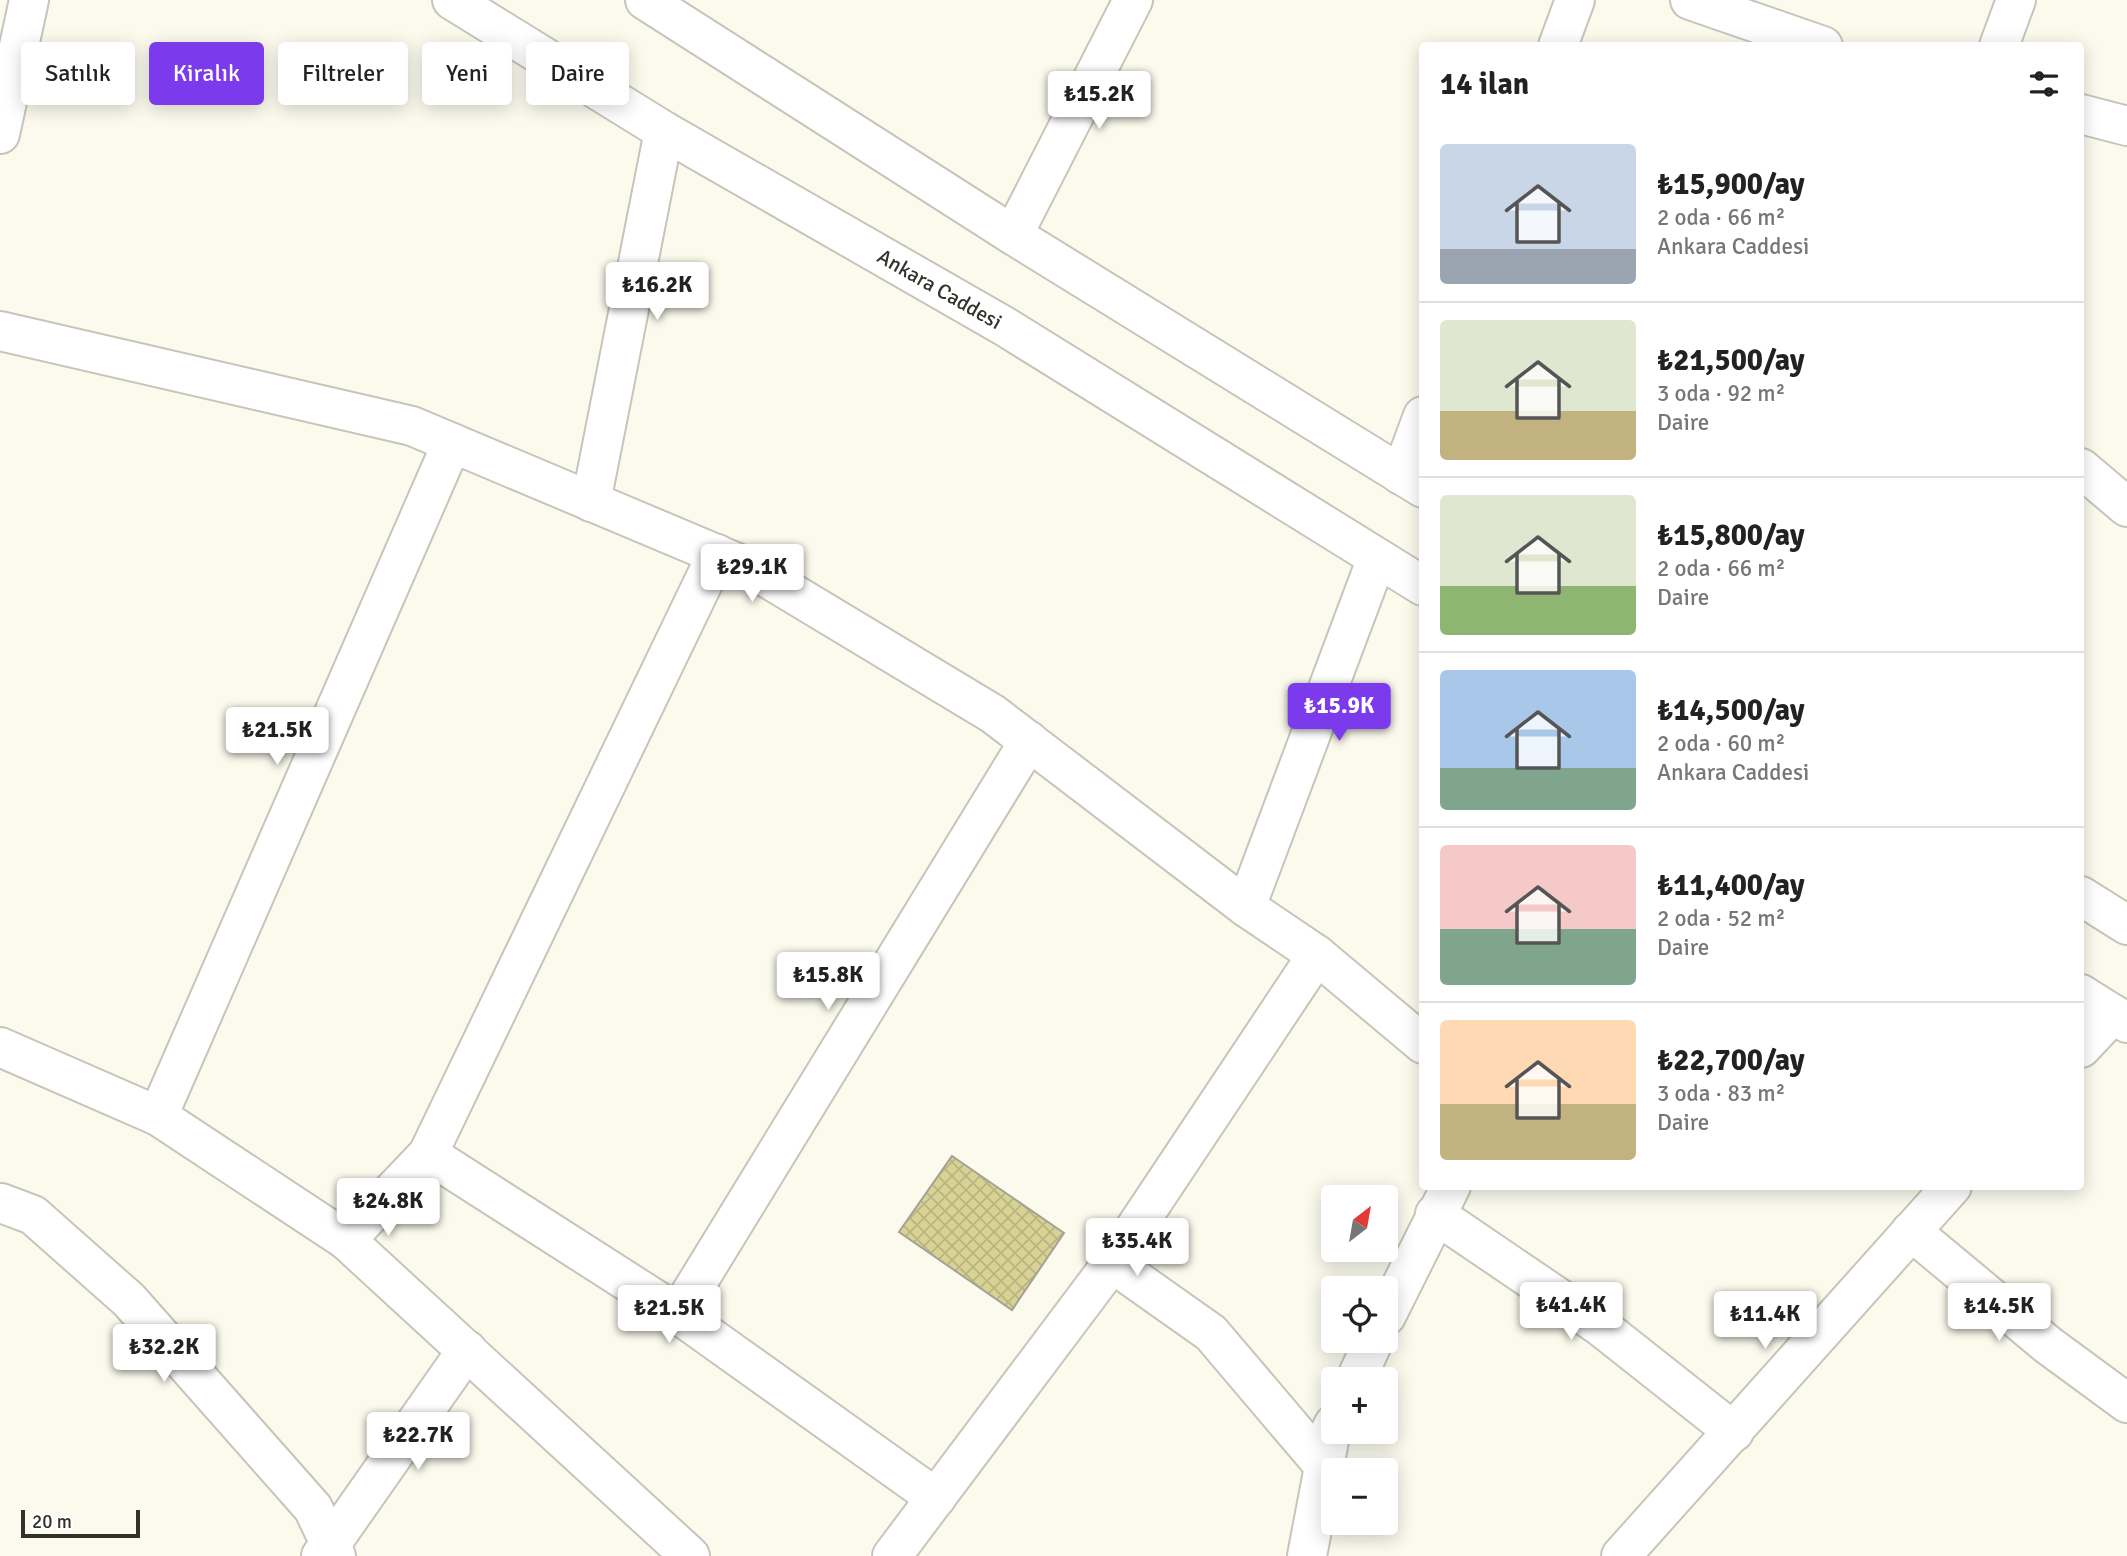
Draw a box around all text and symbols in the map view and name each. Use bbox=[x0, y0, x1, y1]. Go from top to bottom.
chip: Satılık bbox=[21, 42, 135, 105]
chip: Kiralık bbox=[149, 42, 264, 105]
chip: Filtreler bbox=[278, 42, 408, 105]
chip: Yeni bbox=[422, 42, 512, 105]
chip: Daire bbox=[526, 42, 629, 105]
icon: filters bbox=[2025, 65, 2063, 103]
text: 14 ilan bbox=[1440, 66, 1529, 103]
pin: ₺15.2K bbox=[1042, 72, 1156, 131]
text: ₺15.2K bbox=[1064, 79, 1134, 108]
text: ₺15,900/ay bbox=[1657, 166, 1805, 203]
icon: home bbox=[1496, 172, 1580, 256]
text: 2 oda · 66 m² bbox=[1657, 203, 1785, 232]
text: Ankara Caddesi bbox=[1657, 232, 1809, 261]
street label: Ankara Caddesi bbox=[873, 243, 1007, 335]
pin: ₺16.2K bbox=[600, 262, 714, 322]
text: ₺16.2K bbox=[622, 270, 692, 299]
text: ₺21,500/ay bbox=[1657, 342, 1805, 379]
icon: home bbox=[1496, 348, 1580, 432]
text: 3 oda · 92 m² bbox=[1657, 379, 1785, 408]
text: Daire bbox=[1657, 408, 1709, 437]
text: ₺15,800/ay bbox=[1657, 517, 1805, 554]
icon: home bbox=[1496, 523, 1580, 607]
pin: ₺29.1K bbox=[695, 544, 809, 604]
text: ₺29.1K bbox=[717, 552, 787, 581]
text: 2 oda · 66 m² bbox=[1657, 554, 1785, 583]
text: Daire bbox=[1657, 583, 1709, 612]
pin: ₺15.9K bbox=[1282, 684, 1396, 743]
text: ₺15.9K bbox=[1304, 691, 1374, 720]
text: ₺14,500/ay bbox=[1657, 692, 1805, 729]
icon: home bbox=[1496, 698, 1580, 782]
pin: ₺21.5K bbox=[220, 708, 334, 767]
text: ₺21.5K bbox=[242, 715, 312, 744]
text: 2 oda · 60 m² bbox=[1657, 729, 1785, 758]
text: Ankara Caddesi bbox=[1657, 758, 1809, 787]
text: ₺11,400/ay bbox=[1657, 867, 1805, 904]
icon: home bbox=[1496, 873, 1580, 957]
text: 2 oda · 52 m² bbox=[1657, 904, 1785, 933]
text: Daire bbox=[1657, 933, 1709, 962]
pin: ₺15.8K bbox=[771, 953, 885, 1012]
text: ₺15.8K bbox=[793, 960, 863, 989]
text: ₺22,700/ay bbox=[1657, 1042, 1805, 1079]
icon: home bbox=[1496, 1048, 1580, 1132]
text: 3 oda · 83 m² bbox=[1657, 1079, 1785, 1108]
text: Daire bbox=[1657, 1108, 1709, 1137]
pin: ₺24.8K bbox=[331, 1178, 445, 1238]
north arrow bbox=[1321, 1185, 1398, 1262]
map controls bbox=[1321, 1185, 1398, 1535]
text: ₺24.8K bbox=[353, 1186, 423, 1215]
pin: ₺35.4K bbox=[1080, 1218, 1194, 1278]
text: ₺35.4K bbox=[1102, 1226, 1172, 1255]
button: locate bbox=[1321, 1276, 1398, 1353]
pin: ₺41.4K bbox=[1514, 1282, 1628, 1342]
pin: ₺14.5K bbox=[1942, 1284, 2056, 1343]
pin: ₺21.5K bbox=[612, 1286, 726, 1345]
text: ₺41.4K bbox=[1536, 1290, 1606, 1319]
text: ₺14.5K bbox=[1964, 1291, 2034, 1320]
pin: ₺11.4K bbox=[1708, 1292, 1822, 1351]
text: ₺21.5K bbox=[634, 1293, 704, 1322]
text: ₺11.4K bbox=[1730, 1299, 1800, 1328]
pin: ₺32.2K bbox=[107, 1324, 221, 1384]
text: ₺32.2K bbox=[129, 1332, 199, 1361]
button: + bbox=[1321, 1367, 1398, 1444]
pin: ₺22.7K bbox=[361, 1412, 475, 1472]
text: ₺22.7K bbox=[383, 1420, 453, 1449]
button: − bbox=[1321, 1458, 1398, 1535]
scale bar bbox=[21, 1507, 140, 1539]
text: 20 m bbox=[32, 1510, 72, 1534]

